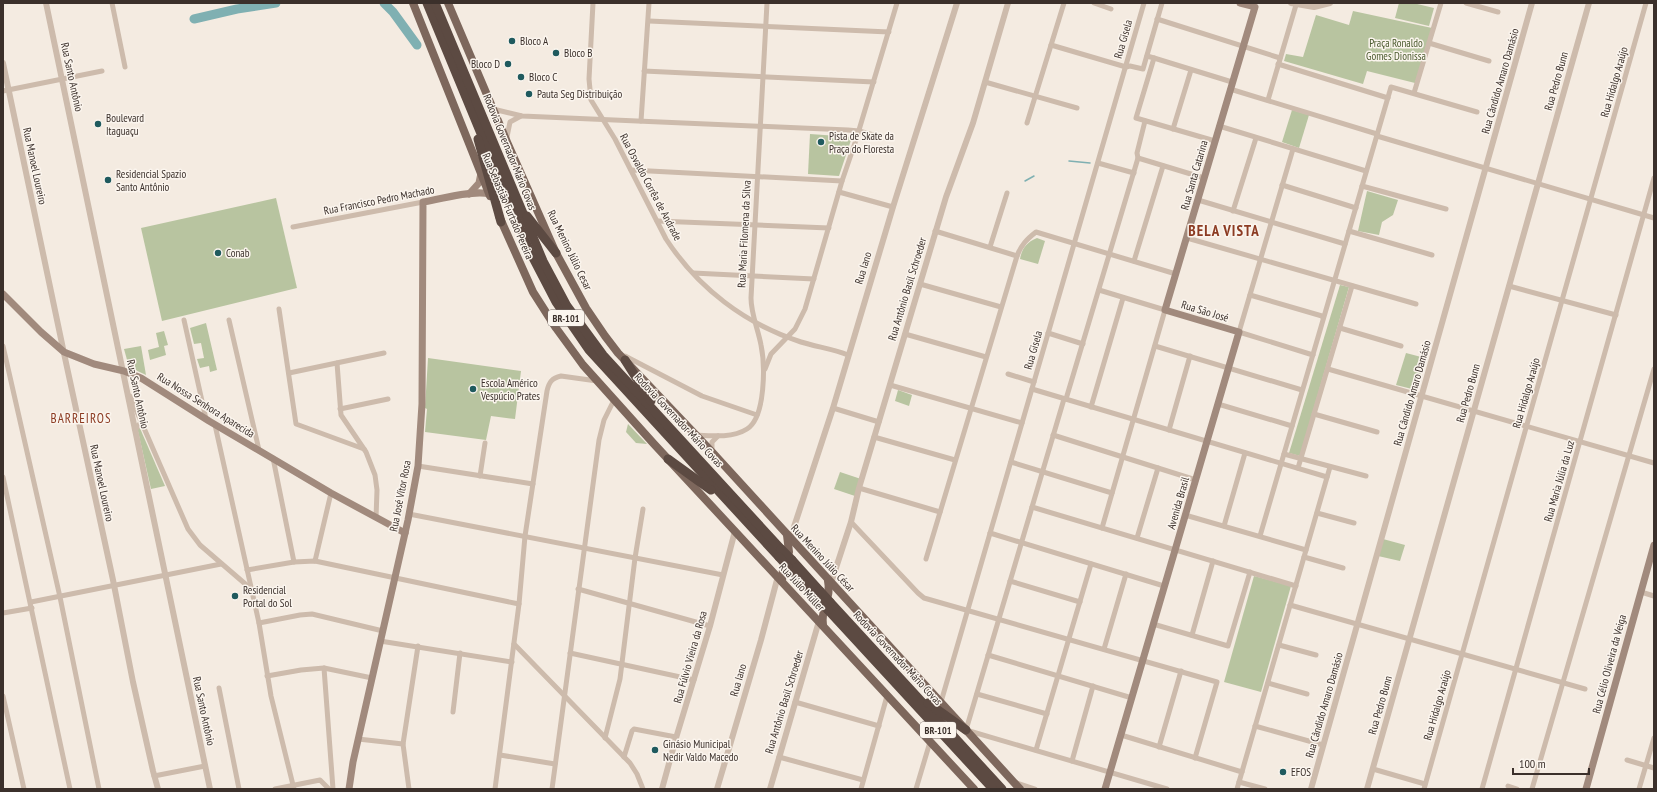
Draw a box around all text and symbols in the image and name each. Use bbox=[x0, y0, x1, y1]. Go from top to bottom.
street label: Rua Gisela bbox=[1111, 18, 1135, 60]
street label: Rua Cândido Amaro Damásio bbox=[1478, 26, 1522, 135]
place label: Bloco A bbox=[520, 34, 549, 48]
marker: Bloco A bbox=[507, 36, 517, 46]
park label: Praça Ronaldo Gomes Dionissa bbox=[1366, 36, 1426, 63]
street label: Rua Santo Antônio bbox=[58, 41, 86, 113]
street label: Rua Hidalgo Araújo bbox=[1597, 45, 1631, 119]
place label: Bloco B bbox=[564, 46, 593, 60]
marker: Bloco B bbox=[551, 48, 561, 58]
street label: Rua Pedro Bunn bbox=[1541, 50, 1571, 112]
place label: Bloco D bbox=[471, 57, 500, 71]
marker: Bloco D bbox=[503, 59, 513, 69]
place label: Bloco C bbox=[529, 70, 557, 84]
marker: Bloco C bbox=[516, 72, 526, 82]
place label: Pauta Seg Distribuição bbox=[537, 87, 622, 101]
marker: Pauta Seg Distribuição bbox=[524, 89, 534, 99]
street label: Rodovia Governador Mário Covas bbox=[480, 92, 540, 212]
place label: Boulevard Itaguaçu bbox=[106, 111, 144, 138]
marker: Boulevard Itaguaçu bbox=[93, 119, 103, 129]
street label: Rua Manoel Loureiro bbox=[20, 126, 50, 206]
place label: Pista de Skate da Praça do Floresta bbox=[829, 129, 894, 156]
street label: Rua Osvaldo Corrêa de Andrade bbox=[617, 131, 685, 243]
marker: Pista de Skate da Praça do Floresta bbox=[816, 137, 826, 147]
street label: Rua Santa Catarina bbox=[1177, 139, 1211, 211]
street label: Rua Sebastião Furtado Pereira bbox=[479, 151, 537, 261]
place label: Residencial Spazio Santo Antônio bbox=[116, 167, 186, 194]
marker: Residencial Spazio Santo Antônio bbox=[103, 175, 113, 185]
street label: Rua Maria Filomena da Silva bbox=[734, 180, 754, 288]
street label: Rua Francisco Pedro Machado bbox=[322, 182, 436, 218]
street label: Rua Menino Júlio Cesar bbox=[545, 208, 595, 292]
district label: BELA VISTA bbox=[1188, 221, 1260, 240]
street label: Rua Antônio Basil Schroeder bbox=[885, 236, 929, 342]
place label: Conab bbox=[226, 246, 250, 260]
marker: Conab bbox=[213, 248, 223, 258]
street label: Rua Iano bbox=[851, 250, 875, 286]
street label: Rua São José bbox=[1180, 297, 1231, 325]
road number: BR-101 bbox=[548, 310, 584, 326]
street label: Rua Gisela bbox=[1021, 329, 1045, 371]
street label: Rua Cândido Amaro Damásio bbox=[1390, 338, 1434, 447]
street label: Rua Hidalgo Araújo bbox=[1509, 356, 1543, 430]
street label: Rua Santo Antônio bbox=[124, 358, 152, 430]
street label: Rua Pedro Bunn bbox=[1453, 362, 1483, 424]
street label: Rua Nossa Senhora Aparecida bbox=[155, 369, 257, 441]
street label: Rodovia Governador Mário Covas bbox=[632, 370, 727, 470]
place label: Escola Américo Vespúcio Prates bbox=[480, 376, 540, 403]
marker: Escola Américo Vespúcio Prates bbox=[468, 384, 478, 394]
district label: BARREIROS bbox=[51, 410, 111, 427]
street label: Rua Maria Júlia da Luz bbox=[1541, 439, 1577, 523]
street label: Rua Manoel Loureiro bbox=[87, 443, 117, 523]
street label: Rua José Vítor Rosa bbox=[386, 459, 414, 533]
street label: Avenida Brasil bbox=[1164, 475, 1192, 531]
street label: Rua Menino Júlio César bbox=[788, 521, 858, 595]
street label: Rua Júlio Müller bbox=[776, 560, 828, 614]
place label: Residencial Portal do Sol bbox=[243, 583, 292, 610]
marker: Residencial Portal do Sol bbox=[230, 591, 240, 601]
street label: Rodovia Governador Mário Covas bbox=[851, 608, 946, 708]
street label: Rua Fúlvio Vieira da Rosa bbox=[670, 609, 710, 705]
street label: Rua Célio Oliveira da Veiga bbox=[1589, 613, 1629, 715]
street label: Rua Antônio Basil Schroeder bbox=[762, 649, 806, 755]
street label: Rua Cândido Amaro Damásio bbox=[1302, 650, 1346, 759]
street label: Rua Iano bbox=[727, 662, 749, 698]
street label: Rua Hidalgo Araújo bbox=[1420, 668, 1454, 742]
street label: Rua Pedro Bunn bbox=[1365, 674, 1395, 736]
street label: Rua Santo Antônio bbox=[190, 675, 218, 747]
road number: BR-101 bbox=[920, 722, 956, 738]
place label: Ginásio Municipal Nedir Valdo Macedo bbox=[663, 737, 739, 764]
marker: Ginásio Municipal Nedir Valdo Macedo bbox=[650, 745, 660, 755]
scale bar bbox=[1513, 750, 1589, 776]
text: 100 m bbox=[1519, 756, 1546, 771]
place label: EFOS bbox=[1291, 765, 1311, 779]
marker: EFOS bbox=[1278, 767, 1288, 777]

